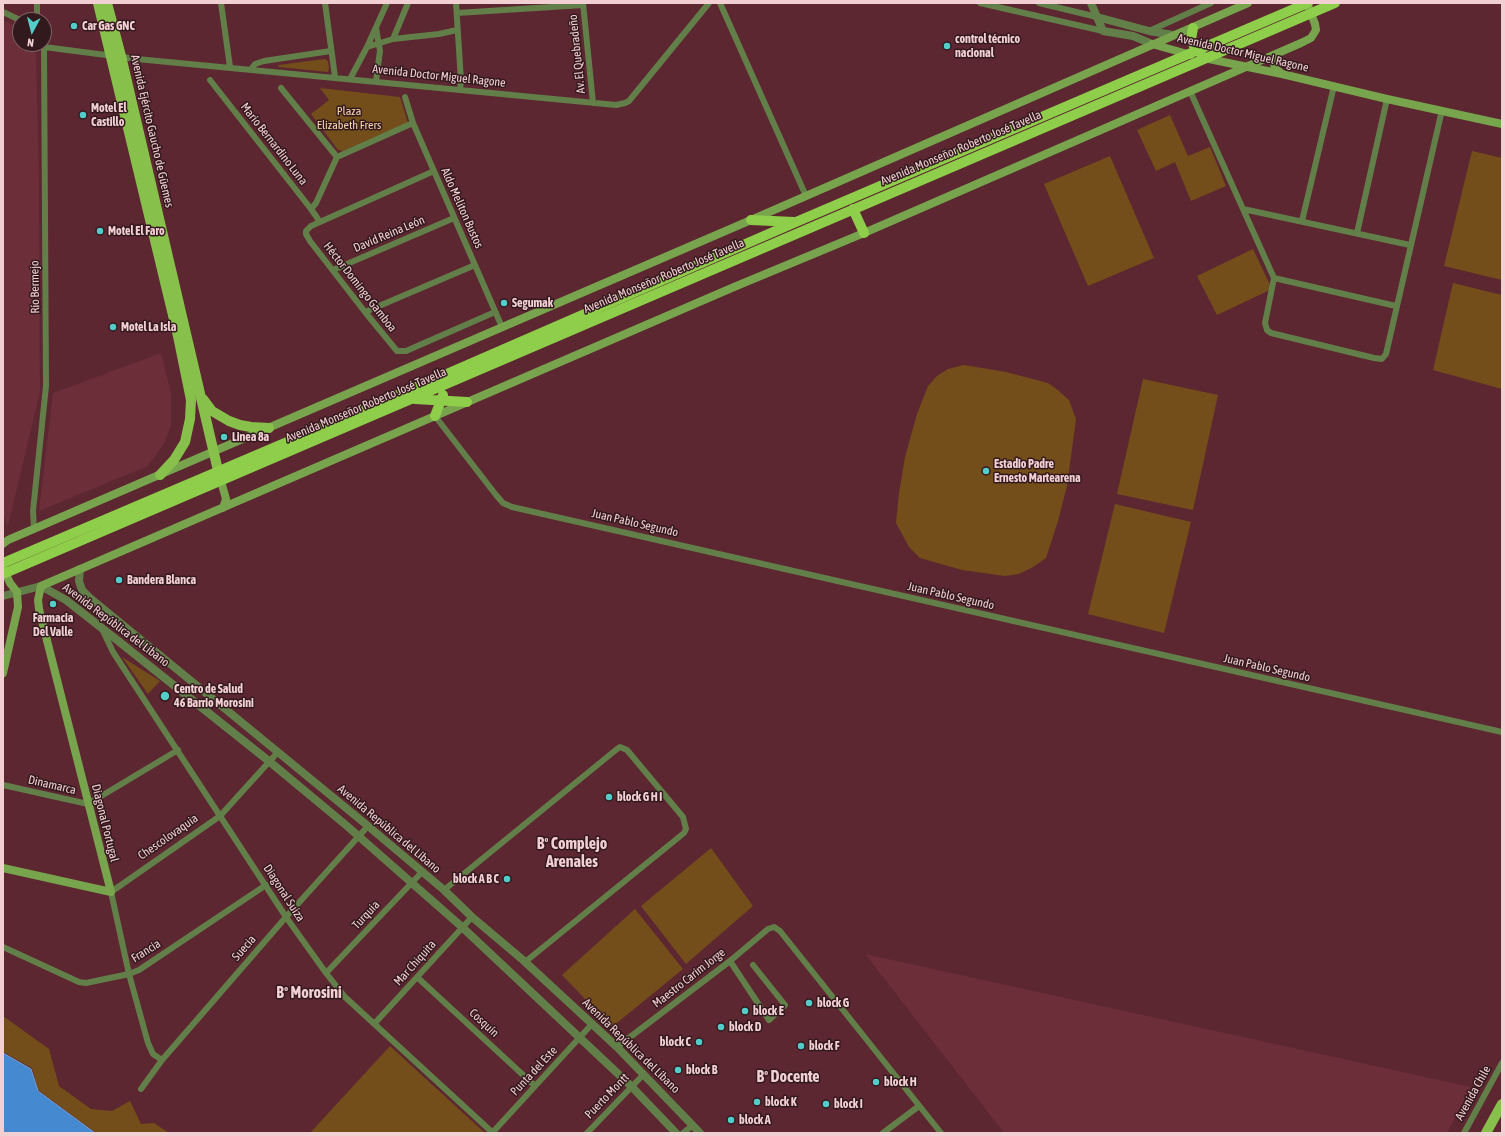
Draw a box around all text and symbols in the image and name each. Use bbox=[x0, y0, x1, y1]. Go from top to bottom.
north arrow bbox=[12, 12, 52, 52]
street label: Av. El Quebradeño bbox=[566, 14, 588, 94]
place label: Car Gas GNC bbox=[82, 19, 135, 33]
marker: Car Gas GNC bbox=[69, 21, 79, 31]
street label: Avenida Doctor Miguel Ragone bbox=[1176, 31, 1310, 75]
place label: control técnico nacional bbox=[955, 32, 1020, 60]
text: N bbox=[27, 37, 35, 49]
marker: control técnico nacional bbox=[942, 41, 952, 51]
street label: Avenida Ejército Gaucho de Güemes bbox=[127, 53, 177, 209]
street label: Avenida Doctor Miguel Ragone bbox=[372, 62, 506, 90]
street label: Mario Bernardino Luna bbox=[237, 100, 311, 188]
place label: Motel El Castillo bbox=[91, 101, 127, 129]
park label: Plaza Elizabeth Frers bbox=[317, 104, 381, 132]
street label: Avenida Monseñor Roberto José Tavella bbox=[878, 108, 1044, 188]
marker: Motel El Castillo bbox=[78, 110, 88, 120]
street label: Aldo Meliton Bustos bbox=[438, 165, 486, 251]
street label: David Reina León bbox=[351, 213, 427, 255]
place label: Motel El Faro bbox=[108, 224, 165, 238]
marker: Motel El Faro bbox=[95, 226, 105, 236]
street label: Avenida Monseñor Roberto José Tavella bbox=[581, 236, 747, 316]
street label: Héctor Domingo Gamboa bbox=[320, 239, 400, 335]
street label: Río Bermejo bbox=[27, 260, 43, 314]
place label: Segumak bbox=[512, 296, 553, 310]
marker: Segumak bbox=[499, 298, 509, 308]
place label: Motel La Isla bbox=[121, 320, 176, 334]
marker: Motel La Isla bbox=[108, 322, 118, 332]
street label: Avenida Monseñor Roberto José Tavella bbox=[283, 365, 449, 445]
place label: Linea 8a bbox=[232, 430, 269, 444]
marker: Linea 8a bbox=[219, 432, 229, 442]
place label: Estadio Padre Ernesto Martearena bbox=[994, 457, 1081, 485]
marker: Estadio Padre Ernesto Martearena bbox=[981, 466, 991, 476]
street label: Juan Pablo Segundo bbox=[590, 506, 680, 540]
place label: Bandera Blanca bbox=[127, 573, 196, 587]
marker: Bandera Blanca bbox=[114, 575, 124, 585]
street label: Juan Pablo Segundo bbox=[906, 579, 996, 613]
street label: Avenida República del Líbano bbox=[60, 580, 172, 670]
marker: Farmacia Del Valle bbox=[48, 599, 58, 609]
place label: Farmacia Del Valle bbox=[33, 611, 73, 639]
street label: Juan Pablo Segundo bbox=[1222, 651, 1312, 685]
place label: Centro de Salud 46 Barrio Morosini bbox=[174, 682, 254, 710]
marker: Centro de Salud 46 Barrio Morosini bbox=[159, 690, 171, 702]
street label: Dinamarca bbox=[27, 773, 77, 797]
street label: Avenida República del Líbano bbox=[335, 782, 443, 876]
street label: Diagonal Portugal bbox=[88, 783, 122, 863]
place label: block G H I bbox=[617, 790, 662, 804]
marker: block G H I bbox=[604, 792, 614, 802]
street label: Chescolovaquia bbox=[135, 811, 201, 863]
district label: Bº Complejo Arenales bbox=[537, 834, 607, 872]
street label: Diagonal Suiza bbox=[260, 862, 308, 924]
place label: block A B C bbox=[453, 872, 499, 886]
marker: block A B C bbox=[502, 874, 512, 884]
street label: Turquia bbox=[349, 898, 383, 932]
street label: Suecia bbox=[229, 932, 259, 964]
street label: Francia bbox=[129, 936, 163, 966]
street label: Mar Chiquita bbox=[391, 937, 439, 989]
street label: Maestro Carim Jorge bbox=[650, 945, 728, 1011]
district label: Bº Morosini bbox=[276, 983, 342, 1003]
street label: Avenida República del Líbano bbox=[579, 996, 683, 1096]
place label: block G bbox=[817, 996, 849, 1010]
marker: block G bbox=[804, 998, 814, 1008]
place label: block E bbox=[753, 1004, 784, 1018]
street label: Cosquín bbox=[466, 1006, 502, 1040]
marker: block E bbox=[740, 1006, 750, 1016]
place label: block D bbox=[729, 1020, 761, 1034]
marker: block D bbox=[716, 1022, 726, 1032]
place label: block C bbox=[660, 1035, 691, 1049]
marker: block C bbox=[694, 1037, 704, 1047]
place label: block F bbox=[809, 1039, 840, 1053]
marker: block F bbox=[796, 1041, 806, 1051]
street label: Punta del Este bbox=[508, 1043, 560, 1099]
place label: block B bbox=[686, 1063, 717, 1077]
street label: Avenida Chile bbox=[1452, 1063, 1494, 1123]
marker: block B bbox=[673, 1065, 683, 1075]
district label: Bº Docente bbox=[756, 1067, 820, 1087]
street label: Puerto Montt bbox=[582, 1070, 632, 1122]
place label: block H bbox=[884, 1075, 917, 1089]
marker: block H bbox=[871, 1077, 881, 1087]
place label: block K bbox=[765, 1095, 797, 1109]
marker: block K bbox=[752, 1097, 762, 1107]
place label: block I bbox=[834, 1097, 863, 1111]
marker: block I bbox=[821, 1099, 831, 1109]
place label: block A bbox=[739, 1113, 771, 1127]
marker: block A bbox=[726, 1115, 736, 1125]

